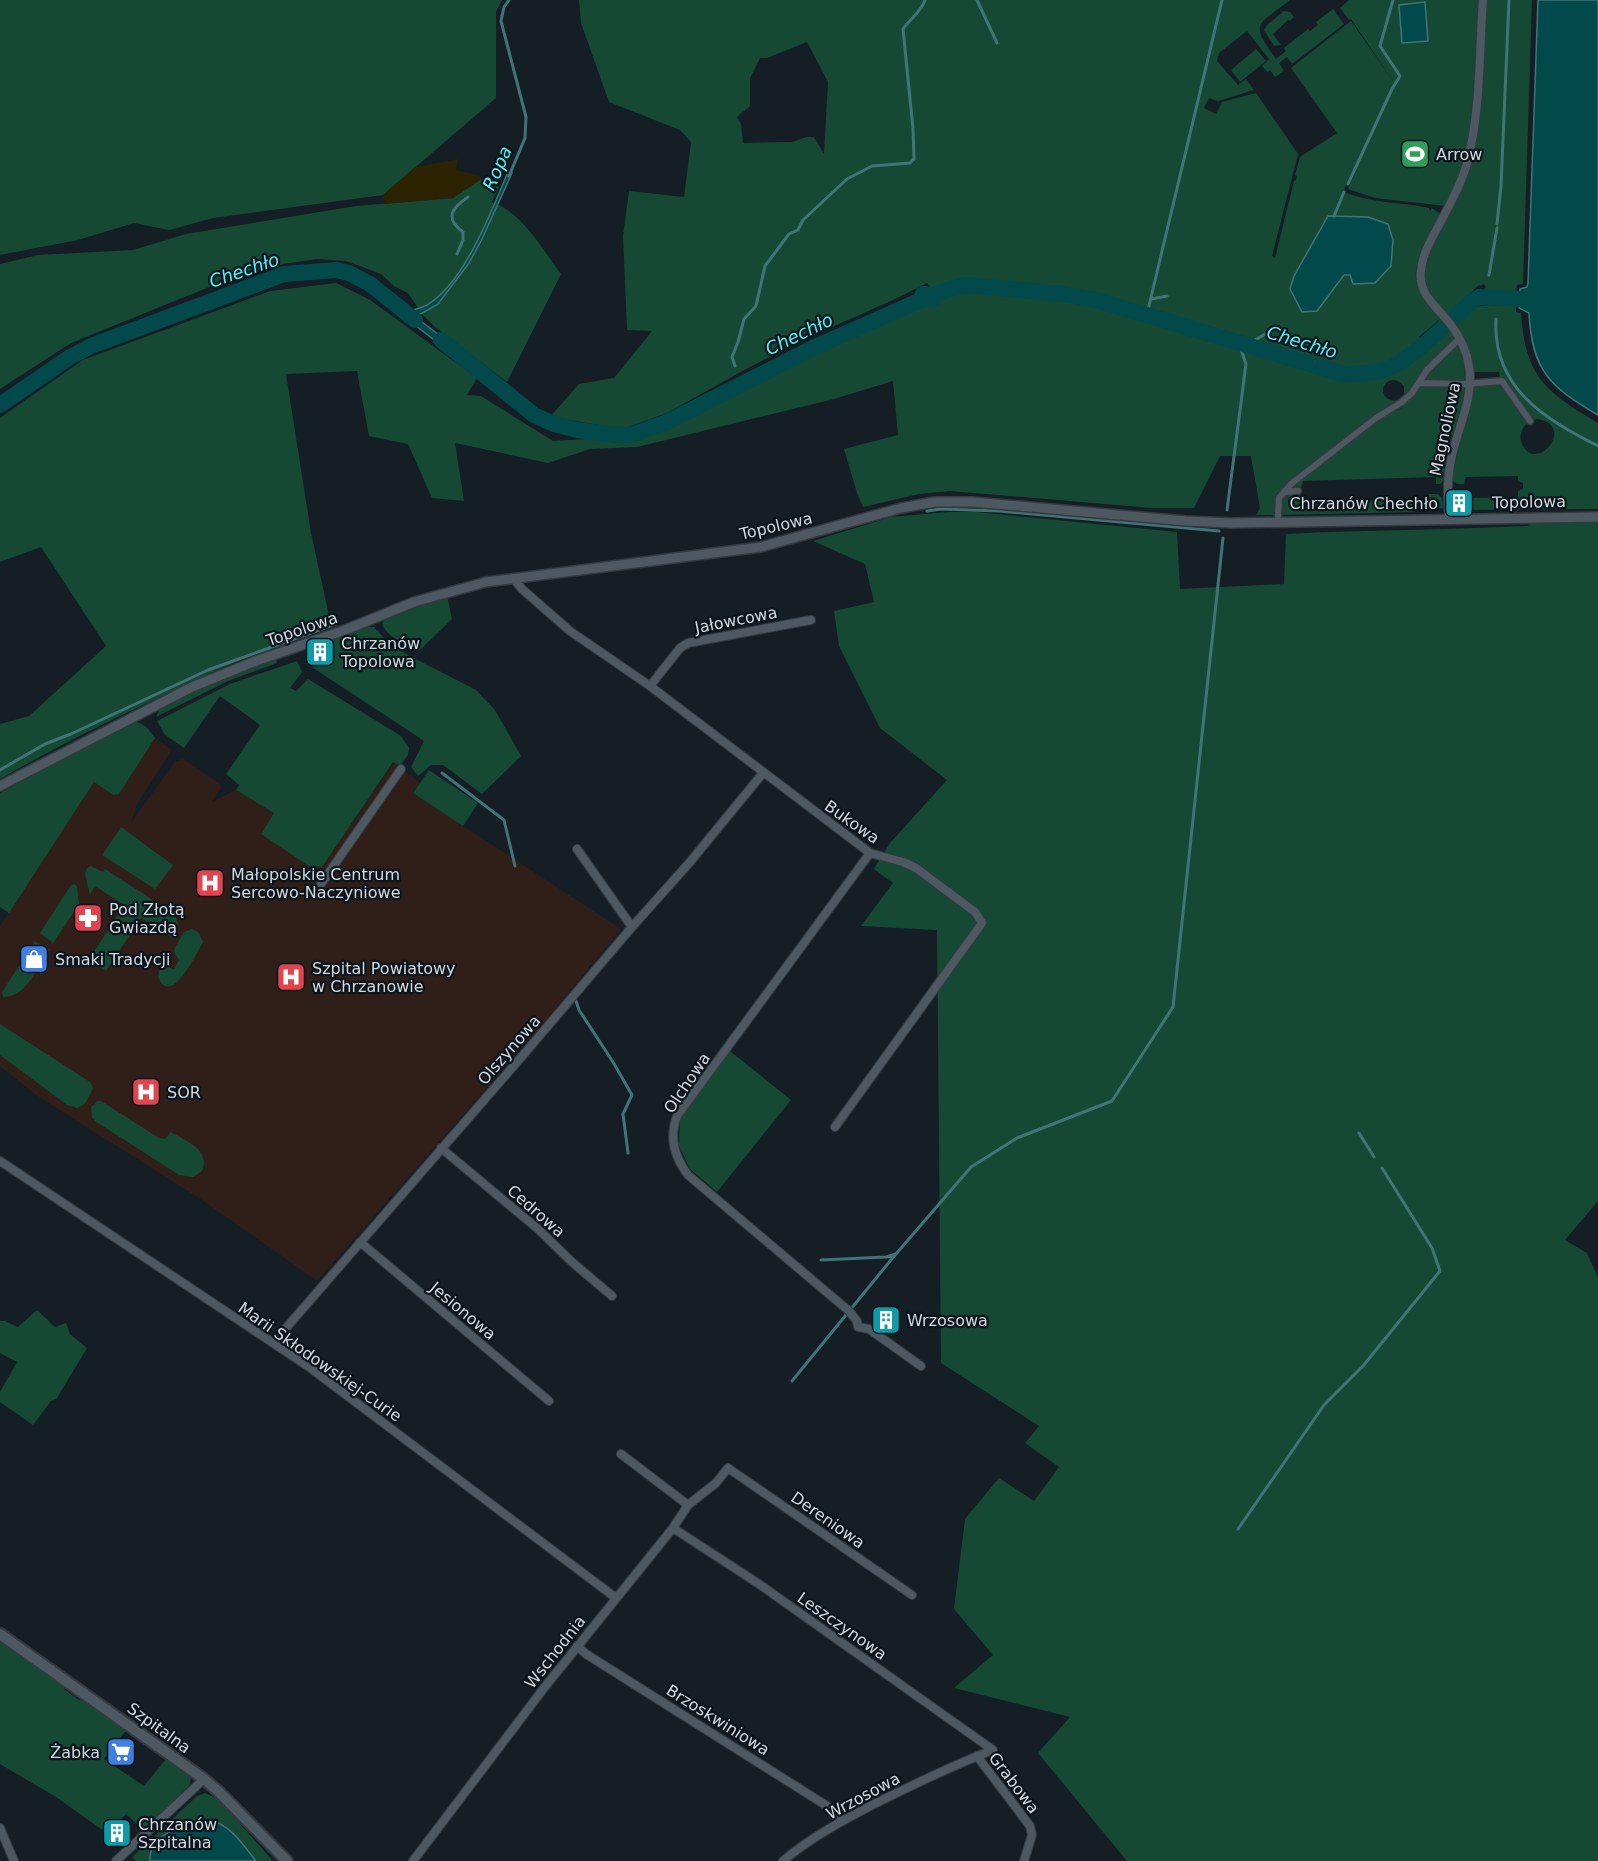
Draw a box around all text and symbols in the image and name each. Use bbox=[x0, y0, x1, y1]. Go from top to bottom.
sports icon: Arrow bbox=[1399, 138, 1431, 170]
water label: Ropa bbox=[478, 143, 516, 193]
place label: Arrow bbox=[1436, 145, 1482, 164]
water label: Chechło bbox=[206, 248, 282, 292]
water label: Chechło bbox=[762, 309, 836, 359]
water label: Chechło bbox=[1264, 321, 1340, 363]
street label: Magnoliowa bbox=[1426, 380, 1464, 478]
building icon: Chrzanów Chechło bbox=[1443, 487, 1475, 519]
street label: Topolowa bbox=[1491, 492, 1566, 512]
place label: Chrzanów Chechło bbox=[1289, 494, 1438, 513]
street label: Topolowa bbox=[737, 508, 814, 544]
street label: Jałowcowa bbox=[692, 603, 779, 637]
street label: Topolowa bbox=[263, 608, 340, 650]
place label: Chrzanów Topolowa bbox=[340, 634, 420, 671]
building icon: Chrzanów Topolowa bbox=[304, 636, 336, 668]
street label: Bukowa bbox=[821, 796, 883, 848]
place label: Małopolskie Centrum Sercowo-Naczyniowe bbox=[231, 865, 401, 902]
hospital icon: Małopolskie Centrum Sercowo-Naczyniowe bbox=[194, 867, 226, 899]
place label: Pod Złotą Gwiazdą bbox=[109, 900, 184, 937]
pharmacy icon: Pod Złotą Gwiazdą bbox=[72, 902, 104, 934]
shop icon: Smaki Tradycji bbox=[18, 943, 50, 975]
place label: Smaki Tradycji bbox=[55, 950, 170, 969]
place label: Szpital Powiatowy w Chrzanowie bbox=[312, 959, 456, 996]
hospital icon: Szpital Powiatowy w Chrzanowie bbox=[275, 961, 307, 993]
street label: Olszynowa bbox=[474, 1011, 544, 1089]
street label: Olchowa bbox=[660, 1049, 714, 1117]
hospital icon: SOR bbox=[130, 1076, 162, 1108]
place label: SOR bbox=[167, 1083, 201, 1102]
street label: Cedrowa bbox=[503, 1181, 569, 1241]
street label: Jesionowa bbox=[426, 1277, 500, 1344]
street label: Marii Skłodowskiej-Curie bbox=[235, 1298, 405, 1426]
building icon: Wrzosowa bbox=[870, 1304, 902, 1336]
place label: Wrzosowa bbox=[907, 1311, 988, 1330]
street label: Dereniowa bbox=[788, 1488, 868, 1552]
street label: Leszczynowa bbox=[794, 1588, 890, 1664]
street label: Wschodnia bbox=[521, 1612, 589, 1692]
street label: Brzoskwiniowa bbox=[663, 1681, 773, 1759]
street label: Szpitalna bbox=[124, 1699, 194, 1757]
supermarket icon: Żabka bbox=[105, 1736, 137, 1768]
place label: Żabka bbox=[50, 1743, 100, 1762]
street label: Grabowa bbox=[985, 1749, 1043, 1817]
street label: Wrzosowa bbox=[823, 1769, 903, 1823]
place label: Chrzanów Szpitalna bbox=[138, 1815, 217, 1852]
building icon: Chrzanów Szpitalna bbox=[101, 1817, 133, 1849]

